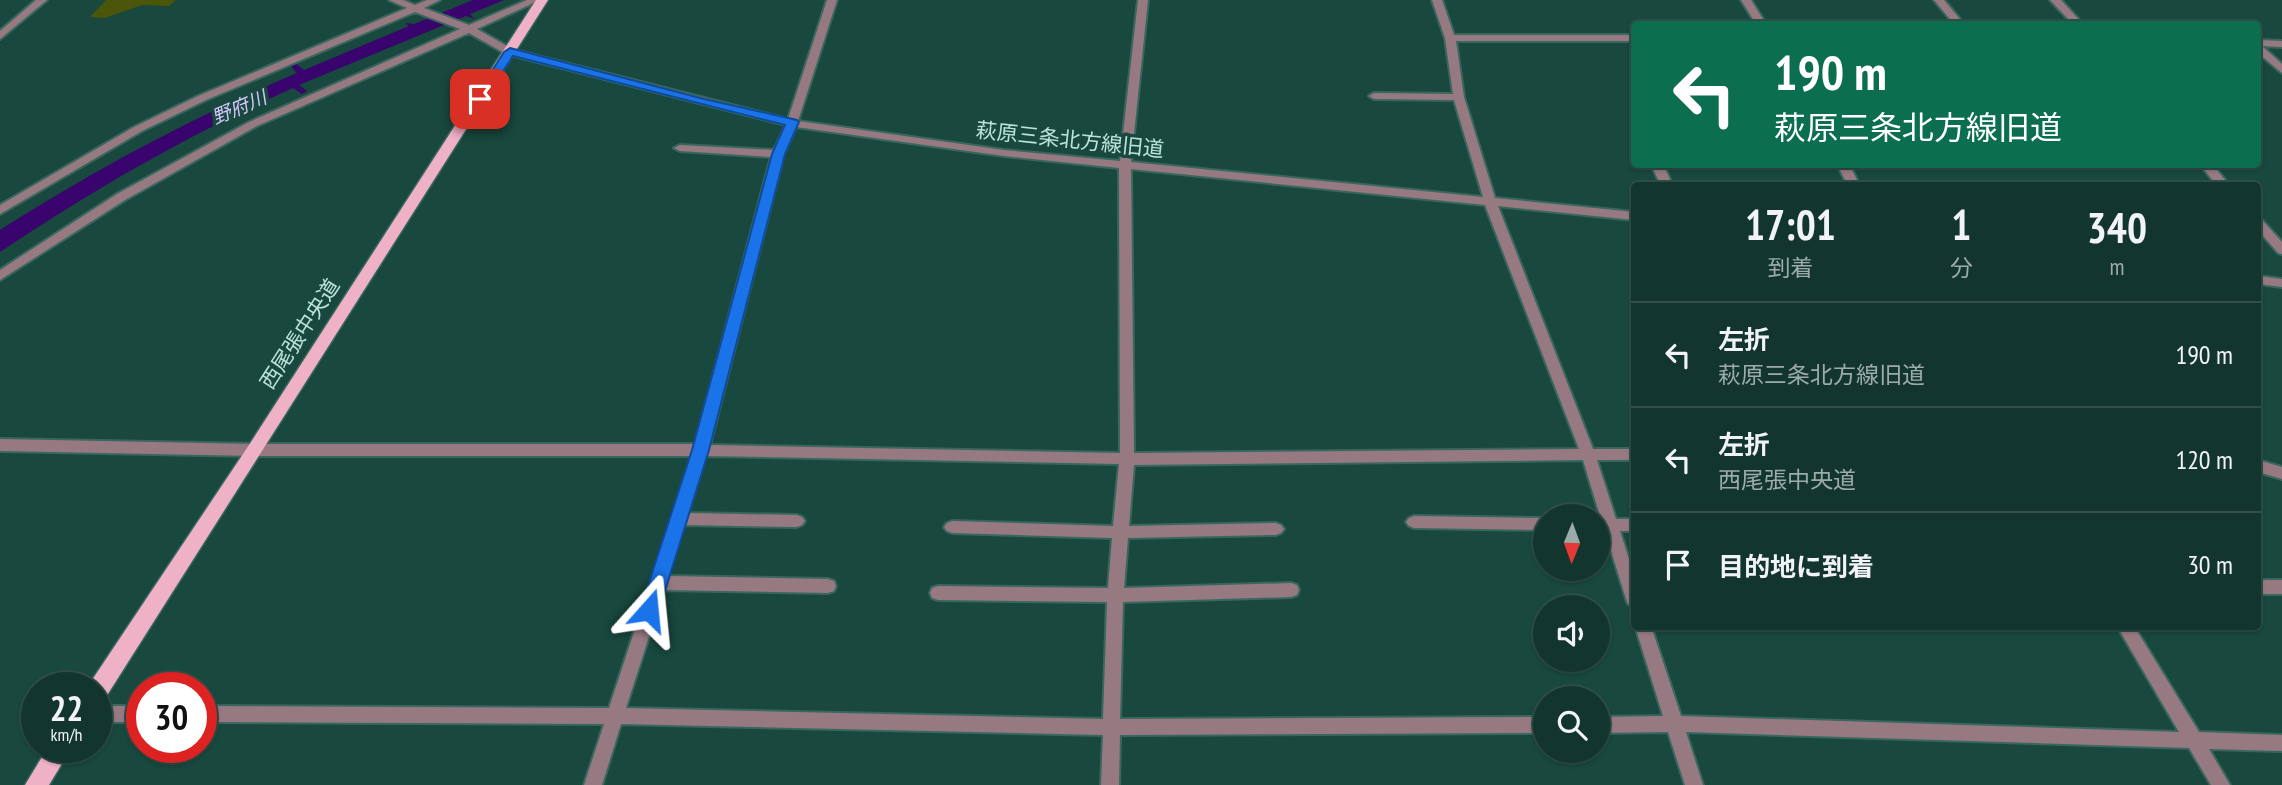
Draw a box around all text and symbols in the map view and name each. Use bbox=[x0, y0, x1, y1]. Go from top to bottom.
text: 190 m bbox=[1774, 40, 1887, 104]
icon: left bbox=[1659, 49, 1750, 140]
pin bbox=[450, 69, 510, 129]
icon: arrive bbox=[461, 80, 499, 118]
water label: 野府川 bbox=[208, 84, 272, 129]
text: 萩原三条北方線旧道 bbox=[1774, 106, 2062, 148]
street label: 萩原三条北方線旧道 bbox=[975, 116, 1165, 163]
text: 17:01 bbox=[1745, 197, 1836, 252]
text: 1 bbox=[1951, 197, 1971, 252]
text: 340 bbox=[2087, 200, 2147, 255]
text: m bbox=[2109, 252, 2124, 281]
text: 到着 bbox=[1767, 253, 1813, 282]
text: 分 bbox=[1950, 253, 1973, 282]
street label: 西尾張中央道 bbox=[254, 274, 345, 394]
text: 左折 bbox=[1718, 323, 1770, 356]
icon: left bbox=[1659, 336, 1697, 374]
text: 190 m bbox=[2175, 338, 2233, 371]
text: 萩原三条北方線旧道 bbox=[1718, 360, 1925, 389]
text: 左折 bbox=[1718, 428, 1770, 461]
icon: left bbox=[1659, 441, 1697, 479]
text: 120 m bbox=[2175, 443, 2233, 476]
text: 西尾張中央道 bbox=[1718, 465, 1856, 494]
north arrow bbox=[1533, 504, 1610, 581]
map controls bbox=[1533, 504, 1610, 763]
icon: arrive bbox=[1659, 546, 1697, 584]
text: 30 m bbox=[2187, 548, 2233, 581]
text: 目的地に到着 bbox=[1718, 550, 1874, 583]
position arrow bbox=[612, 573, 686, 647]
button: sound bbox=[1533, 595, 1610, 672]
speed limit sign: 30 bbox=[126, 672, 217, 763]
text: 22 bbox=[50, 685, 83, 731]
button: search bbox=[1533, 686, 1610, 763]
text: km/h bbox=[51, 723, 82, 746]

